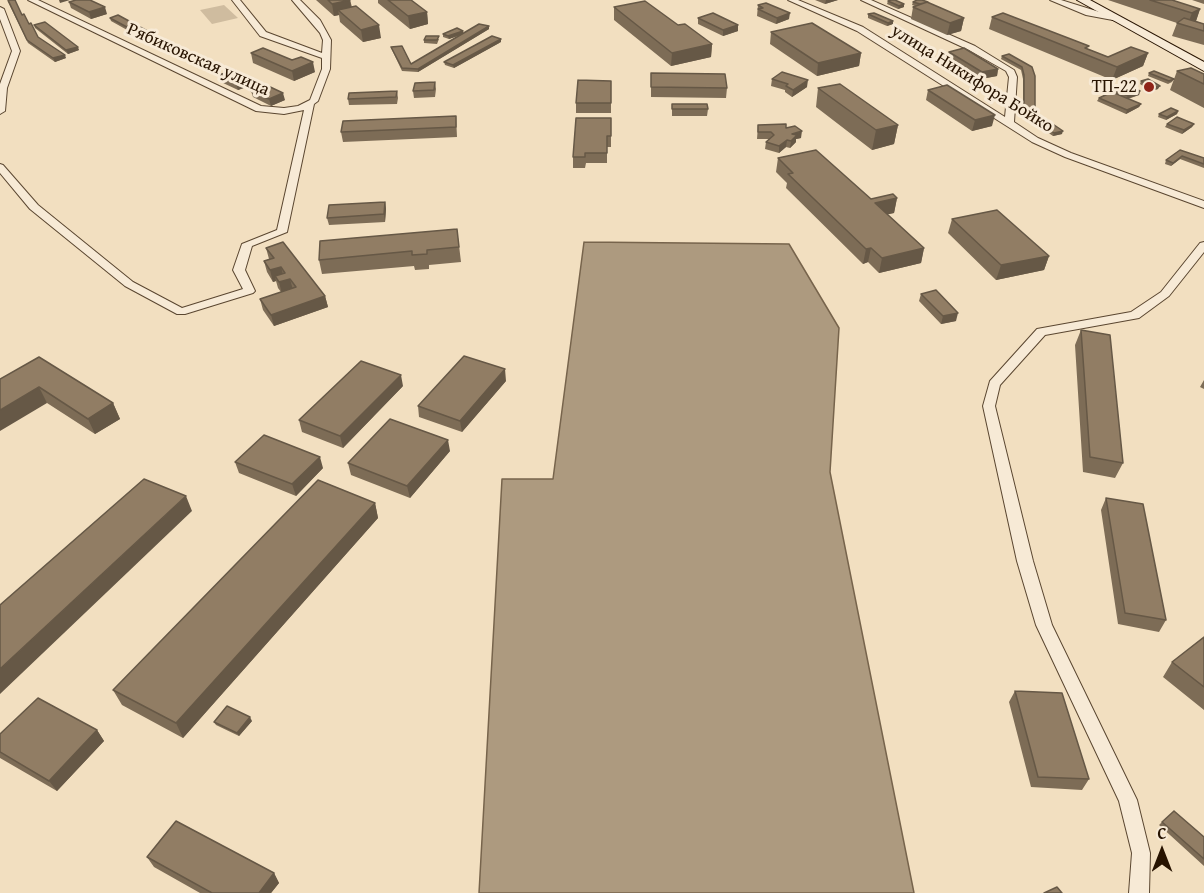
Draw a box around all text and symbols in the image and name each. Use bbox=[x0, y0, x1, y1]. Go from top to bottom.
street label: Рябиковская улица bbox=[123, 19, 273, 101]
street label: улица Никифора Бойко bbox=[887, 20, 1057, 138]
place label: ТП-22 bbox=[1092, 76, 1137, 98]
marker: ТП-22 bbox=[1142, 80, 1156, 94]
north arrow bbox=[1132, 821, 1192, 881]
text: С bbox=[1157, 821, 1167, 845]

